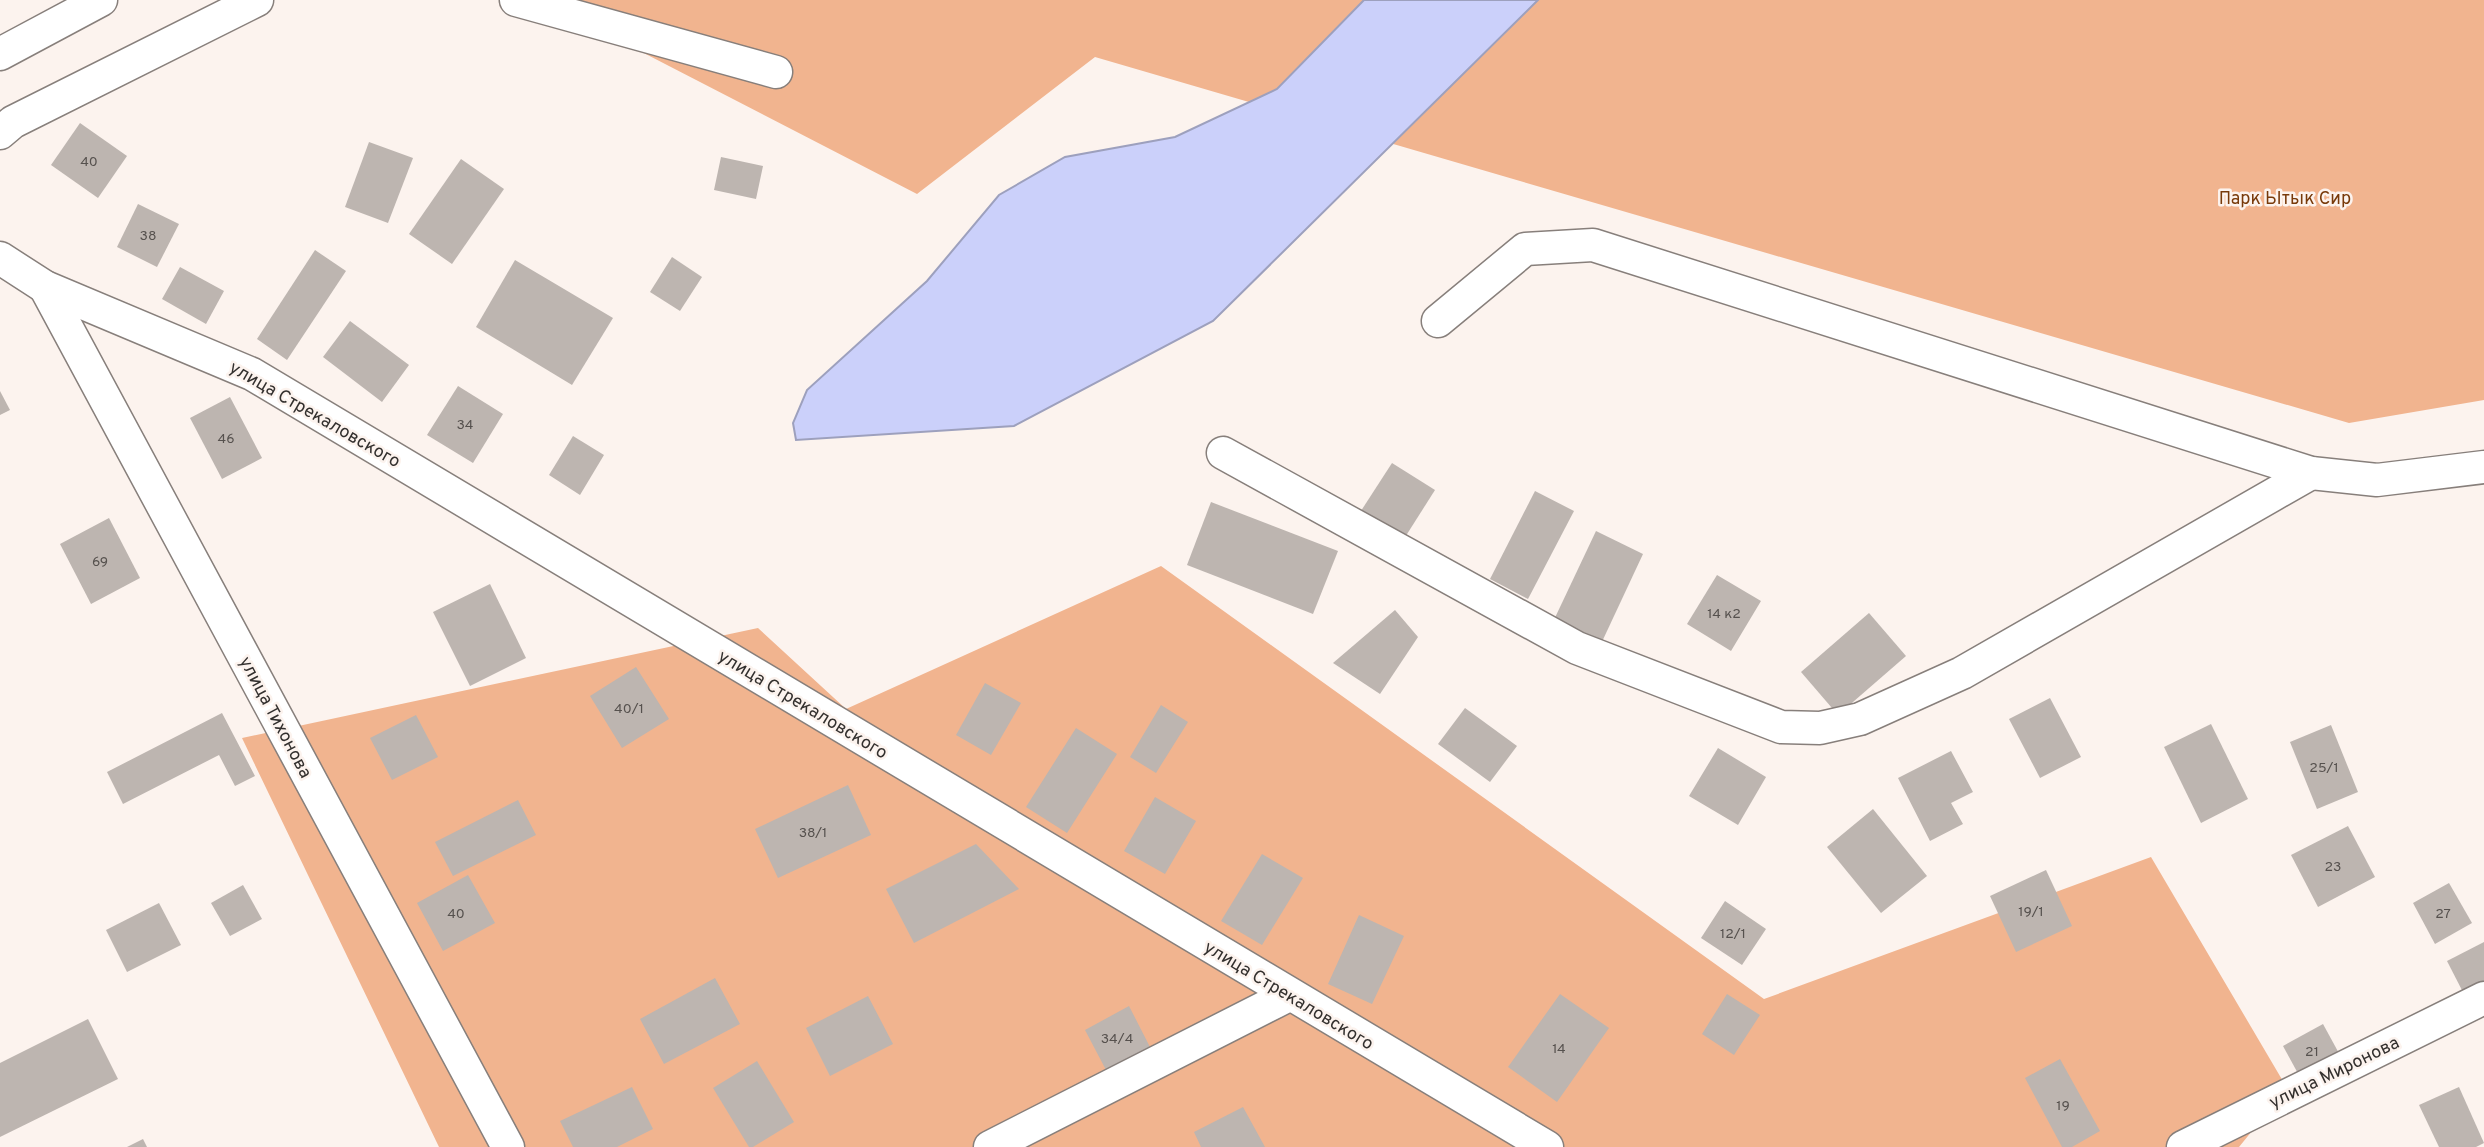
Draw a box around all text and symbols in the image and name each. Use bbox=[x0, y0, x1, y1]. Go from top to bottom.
house number: 40 bbox=[80, 154, 98, 171]
park label: Парк Ытык Сир bbox=[2219, 188, 2351, 211]
house number: 38 bbox=[140, 228, 156, 245]
street label: улица Стрекаловского bbox=[224, 357, 404, 474]
house number: 34 bbox=[456, 417, 474, 434]
house number: 46 bbox=[217, 431, 235, 448]
house number: 69 bbox=[92, 554, 108, 571]
house number: 14 к2 bbox=[1707, 606, 1741, 623]
street label: улица Стрекаловского bbox=[713, 645, 891, 765]
street label: улица Тихонова bbox=[233, 653, 316, 783]
house number: 40/1 bbox=[614, 701, 644, 718]
house number: 25/1 bbox=[2309, 760, 2339, 777]
house number: 38/1 bbox=[799, 825, 827, 842]
house number: 23 bbox=[2325, 859, 2342, 876]
house number: 19/1 bbox=[2018, 904, 2044, 921]
house number: 40 bbox=[447, 906, 465, 923]
house number: 27 bbox=[2435, 906, 2451, 923]
house number: 12/1 bbox=[1720, 926, 1746, 943]
street label: улица Стрекаловского bbox=[1199, 936, 1377, 1056]
house number: 34/4 bbox=[1101, 1031, 1133, 1048]
street label: улица Миронова bbox=[2266, 1032, 2404, 1115]
house number: 14 bbox=[1552, 1041, 1566, 1058]
house number: 21 bbox=[2305, 1044, 2319, 1061]
house number: 19 bbox=[2056, 1098, 2070, 1115]

